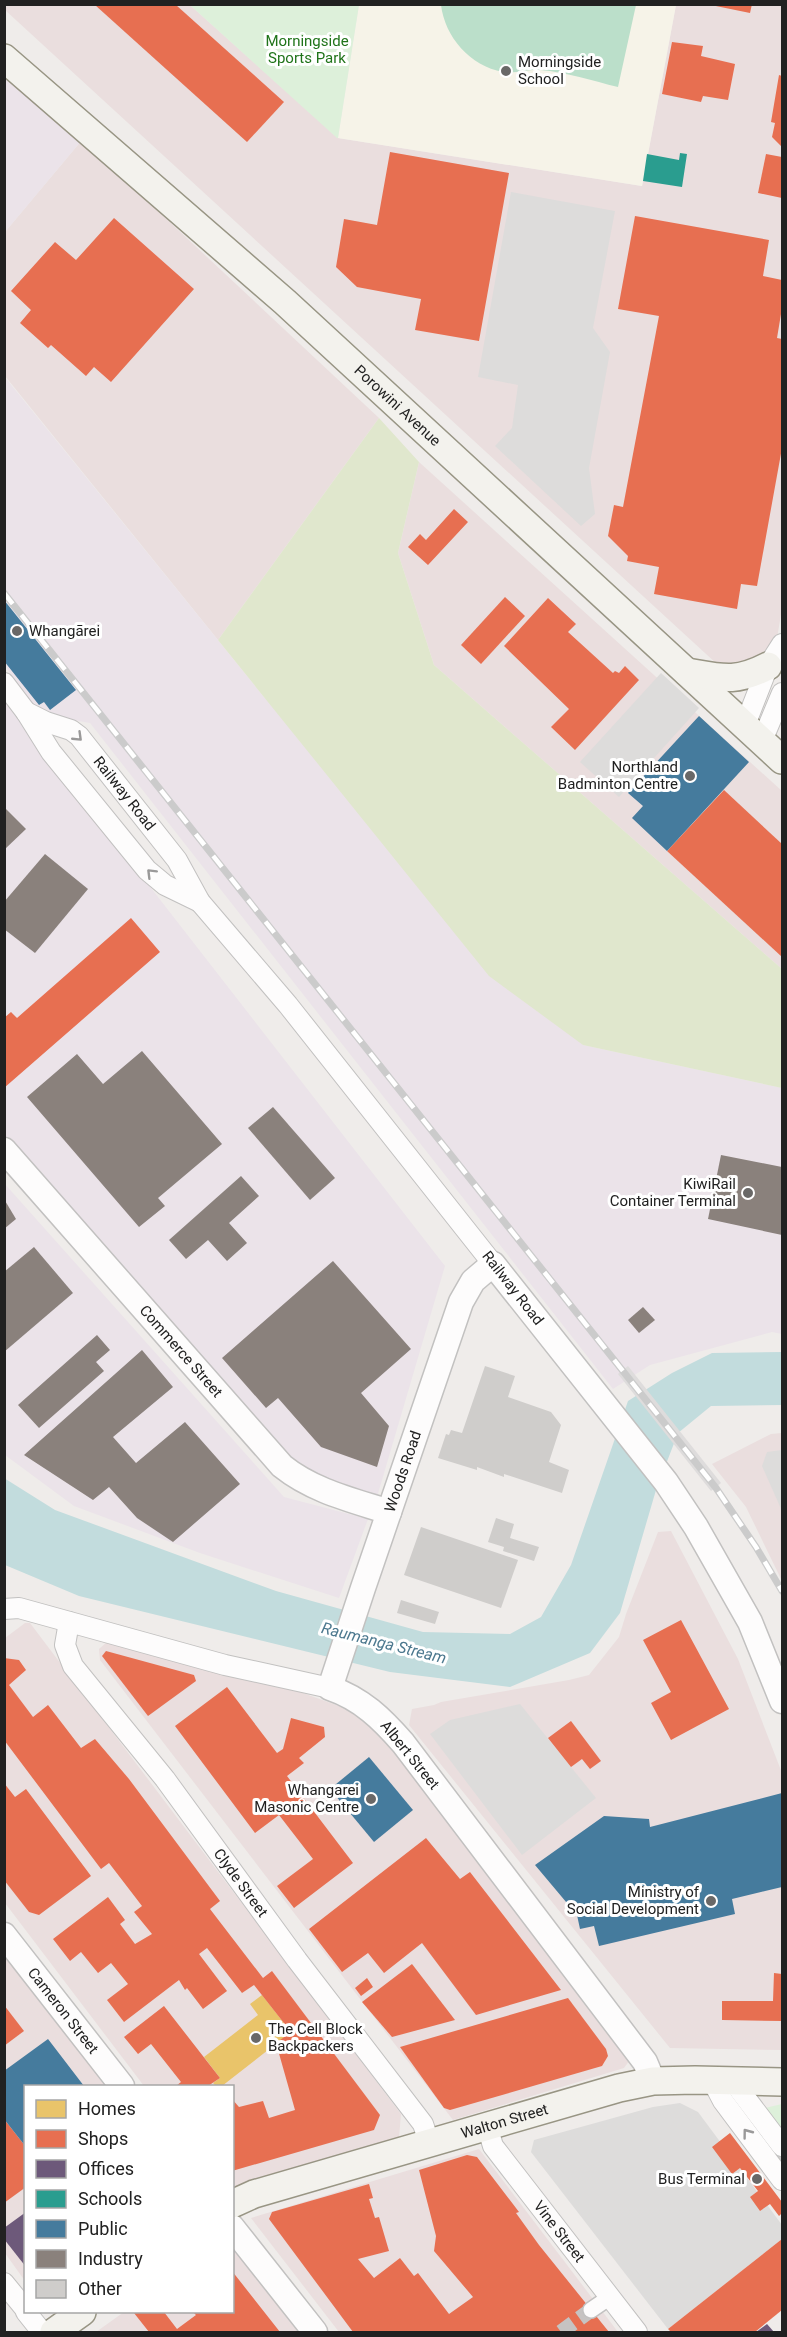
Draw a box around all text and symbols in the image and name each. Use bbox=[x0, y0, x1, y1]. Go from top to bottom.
park label: Morningside Sports Park bbox=[265, 32, 349, 67]
place label: Morningside School bbox=[518, 53, 601, 88]
marker: Morningside School bbox=[499, 64, 513, 78]
street label: Porowini Avenue bbox=[350, 361, 444, 450]
place label: Whangārei bbox=[29, 622, 100, 640]
marker: Whangārei bbox=[10, 624, 24, 638]
one-way arrow bbox=[71, 729, 82, 740]
street label: Railway Road bbox=[90, 753, 159, 834]
place label: Northland Badminton Centre bbox=[558, 758, 678, 793]
marker: Northland Badminton Centre bbox=[683, 769, 697, 783]
one-way arrow bbox=[147, 869, 158, 880]
place label: KiwiRail Container Terminal bbox=[610, 1175, 736, 1210]
marker: KiwiRail Container Terminal bbox=[741, 1186, 755, 1200]
street label: Railway Road bbox=[478, 1247, 548, 1329]
street label: Commerce Street bbox=[136, 1301, 226, 1401]
street label: Woods Road bbox=[381, 1429, 425, 1514]
water label: Raumanga Stream bbox=[320, 1618, 448, 1668]
street label: Albert Street bbox=[377, 1717, 443, 1793]
place label: Whangarei Masonic Centre bbox=[254, 1781, 359, 1816]
marker: Whangarei Masonic Centre bbox=[364, 1792, 378, 1806]
street label: Clyde Street bbox=[210, 1845, 272, 1921]
place label: Ministry of Social Development bbox=[567, 1883, 700, 1918]
marker: Ministry of Social Development bbox=[704, 1894, 718, 1908]
street label: Cameron Street bbox=[24, 1964, 102, 2057]
place label: The Cell Block Backpackers bbox=[268, 2020, 363, 2055]
marker: The Cell Block Backpackers bbox=[249, 2031, 263, 2045]
legend bbox=[24, 2085, 234, 2313]
text: Homes bbox=[78, 2098, 136, 2119]
street label: Walton Street bbox=[459, 2100, 550, 2142]
text: Shops bbox=[78, 2128, 128, 2149]
one-way arrow bbox=[744, 2129, 755, 2140]
text: Offices bbox=[78, 2158, 134, 2179]
place label: Bus Terminal bbox=[658, 2170, 745, 2188]
marker: Bus Terminal bbox=[750, 2172, 764, 2186]
text: Schools bbox=[78, 2188, 142, 2209]
street label: Vine Street bbox=[530, 2197, 589, 2266]
text: Public bbox=[78, 2218, 128, 2239]
text: Industry bbox=[78, 2248, 143, 2269]
text: Other bbox=[78, 2278, 122, 2299]

